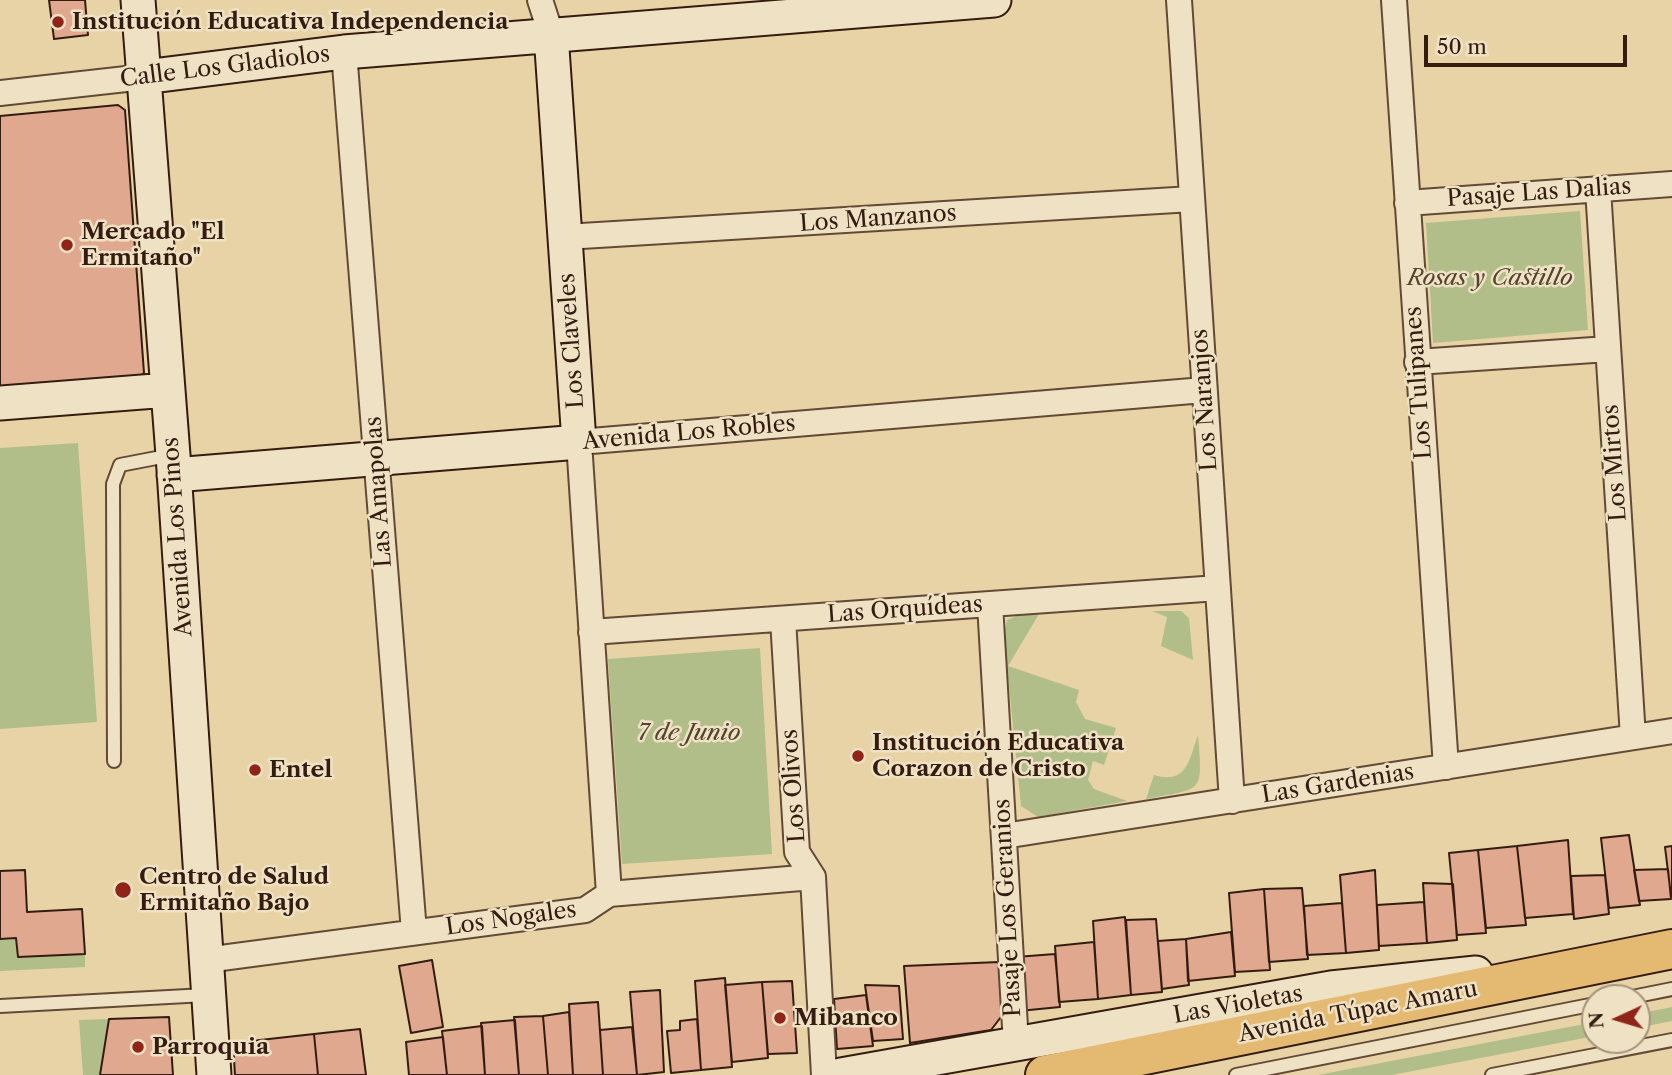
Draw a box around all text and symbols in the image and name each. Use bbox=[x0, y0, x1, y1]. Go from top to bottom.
place label: Institución Educativa Independencia bbox=[72, 8, 509, 36]
marker: Institución Educativa Independencia bbox=[50, 14, 66, 30]
scale bar bbox=[1427, 21, 1630, 65]
text: 50 m bbox=[1437, 34, 1487, 59]
street label: Calle Los Gladiolos bbox=[118, 40, 332, 94]
street label: Pasaje Las Dalias bbox=[1446, 173, 1632, 213]
street label: Los Manzanos bbox=[799, 200, 957, 238]
place label: Mercado "El Ermitaño" bbox=[81, 218, 225, 272]
marker: Mercado "El Ermitaño" bbox=[59, 237, 75, 253]
park label: Rosas y Castillo bbox=[1407, 264, 1573, 292]
street label: Los Claveles bbox=[553, 272, 591, 410]
street label: Los Tulipanes bbox=[1400, 306, 1438, 460]
street label: Los Naranjos bbox=[1186, 328, 1224, 472]
street label: Los Mirtos bbox=[1597, 403, 1633, 523]
street label: Avenida Los Robles bbox=[581, 410, 797, 456]
street label: Las Amapolas bbox=[360, 416, 398, 568]
street label: Avenida Los Pinos bbox=[157, 436, 199, 638]
street label: Las Orquídeas bbox=[826, 591, 984, 629]
park label: 7 de Junio bbox=[638, 719, 740, 747]
street label: Los Olivos bbox=[776, 728, 812, 844]
place label: Institución Educativa Corazon de Cristo bbox=[872, 729, 1124, 783]
marker: Institución Educativa Corazon de Cristo bbox=[850, 748, 866, 764]
place label: Entel bbox=[269, 756, 332, 784]
street label: Las Gardenias bbox=[1260, 758, 1416, 810]
marker: Entel bbox=[247, 762, 263, 778]
street label: Pasaje Los Geranios bbox=[988, 798, 1028, 1018]
place label: Centro de Salud Ermitaño Bajo bbox=[139, 863, 329, 917]
marker: Centro de Salud Ermitaño Bajo bbox=[113, 880, 133, 900]
street label: Los Nogales bbox=[444, 896, 578, 942]
street label: Avenida Túpac Amaru bbox=[1236, 975, 1480, 1049]
street label: Las Violetas bbox=[1171, 980, 1305, 1030]
north arrow bbox=[1581, 984, 1651, 1054]
place label: Mibanco bbox=[794, 1004, 898, 1032]
marker: Mibanco bbox=[772, 1010, 788, 1026]
text: N bbox=[1585, 1011, 1609, 1029]
place label: Parroquia bbox=[152, 1033, 269, 1061]
marker: Parroquia bbox=[130, 1039, 146, 1055]

